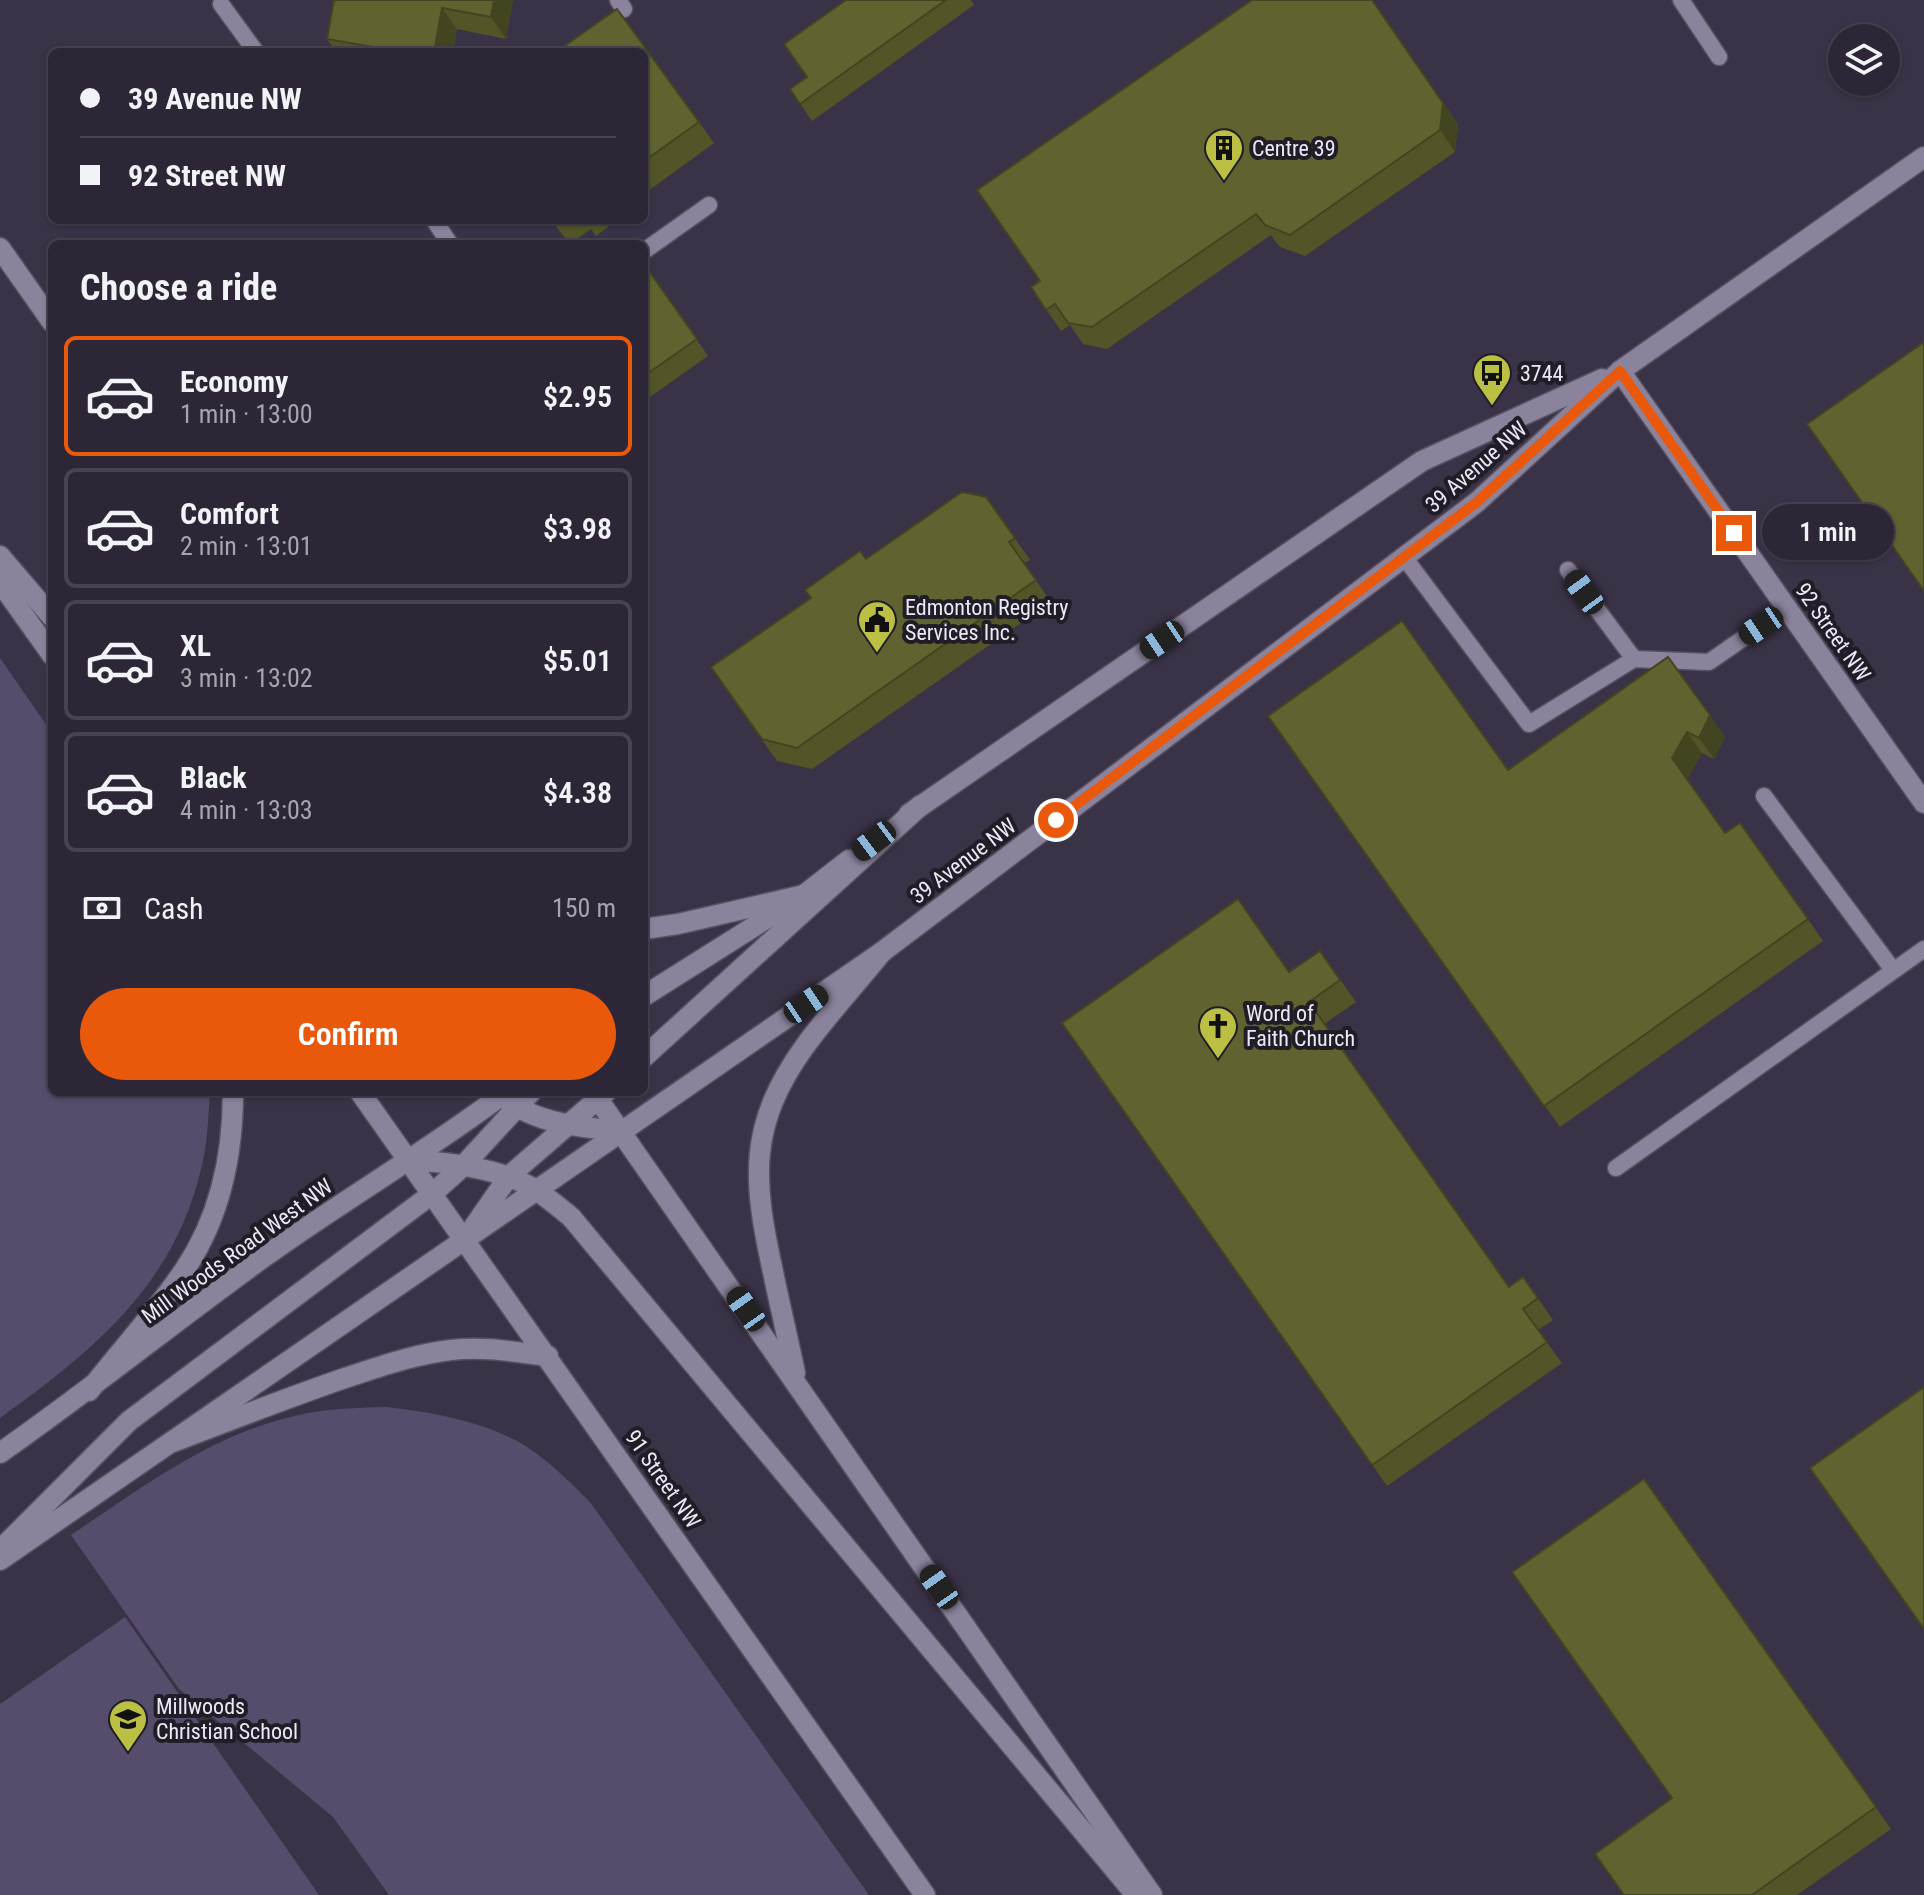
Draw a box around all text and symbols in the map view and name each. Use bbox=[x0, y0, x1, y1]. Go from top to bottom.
map controls bbox=[1828, 24, 1900, 96]
button: layers bbox=[1828, 24, 1900, 96]
text: 39 Avenue NW bbox=[128, 81, 302, 116]
building icon: Centre 39 bbox=[1203, 127, 1245, 182]
place label: Centre 39 bbox=[1252, 136, 1336, 161]
text: 92 Street NW bbox=[128, 158, 286, 193]
text: Choose a ride bbox=[80, 267, 277, 309]
bus stop icon: 3744 bbox=[1471, 352, 1513, 407]
icon: car bbox=[84, 360, 156, 432]
place label: 3744 bbox=[1520, 361, 1564, 386]
text: Economy bbox=[180, 364, 288, 399]
text: $2.95 bbox=[543, 379, 612, 414]
text: 1 min · 13:00 bbox=[180, 399, 313, 429]
street label: 39 Avenue NW bbox=[1420, 416, 1532, 518]
icon: car bbox=[84, 492, 156, 564]
text: Comfort bbox=[180, 496, 279, 531]
callout: 1 min bbox=[1762, 505, 1894, 561]
text: $3.98 bbox=[543, 511, 612, 546]
route end bbox=[1716, 515, 1752, 551]
text: 1 min bbox=[1799, 517, 1857, 547]
text: 2 min · 13:01 bbox=[180, 531, 313, 561]
car bbox=[1560, 566, 1608, 618]
street label: 92 Street NW bbox=[1790, 578, 1876, 686]
place label: Edmonton Registry Services Inc. bbox=[905, 595, 1068, 645]
public building icon: Edmonton Registry Services Inc. bbox=[856, 599, 898, 654]
car bbox=[1734, 603, 1788, 649]
car bbox=[1135, 617, 1189, 663]
icon: car bbox=[84, 624, 156, 696]
text: XL bbox=[180, 628, 211, 663]
text: $5.01 bbox=[543, 643, 612, 678]
text: 3 min · 13:02 bbox=[180, 663, 313, 693]
icon: car bbox=[84, 756, 156, 828]
text: Black bbox=[180, 760, 247, 795]
text: $4.38 bbox=[543, 775, 612, 810]
text: 4 min · 13:03 bbox=[180, 795, 313, 825]
route start bbox=[1038, 802, 1074, 838]
street label: 39 Avenue NW bbox=[905, 813, 1021, 909]
car bbox=[848, 817, 900, 865]
icon: cash bbox=[80, 886, 124, 930]
text: Cash bbox=[144, 891, 204, 926]
text: 150 m bbox=[552, 893, 616, 923]
car bbox=[779, 981, 833, 1027]
button: Confirm bbox=[80, 988, 616, 1080]
place label: Word of Faith Church bbox=[1246, 1001, 1355, 1051]
church icon: Word of Faith Church bbox=[1197, 1005, 1239, 1060]
street label: Mill Woods Road West NW bbox=[137, 1173, 337, 1328]
car bbox=[722, 1282, 770, 1336]
street label: 91 Street NW bbox=[620, 1425, 706, 1533]
car bbox=[915, 1560, 963, 1614]
place label: Millwoods Christian School bbox=[156, 1694, 298, 1744]
school or university icon: Millwoods Christian School bbox=[107, 1698, 149, 1753]

